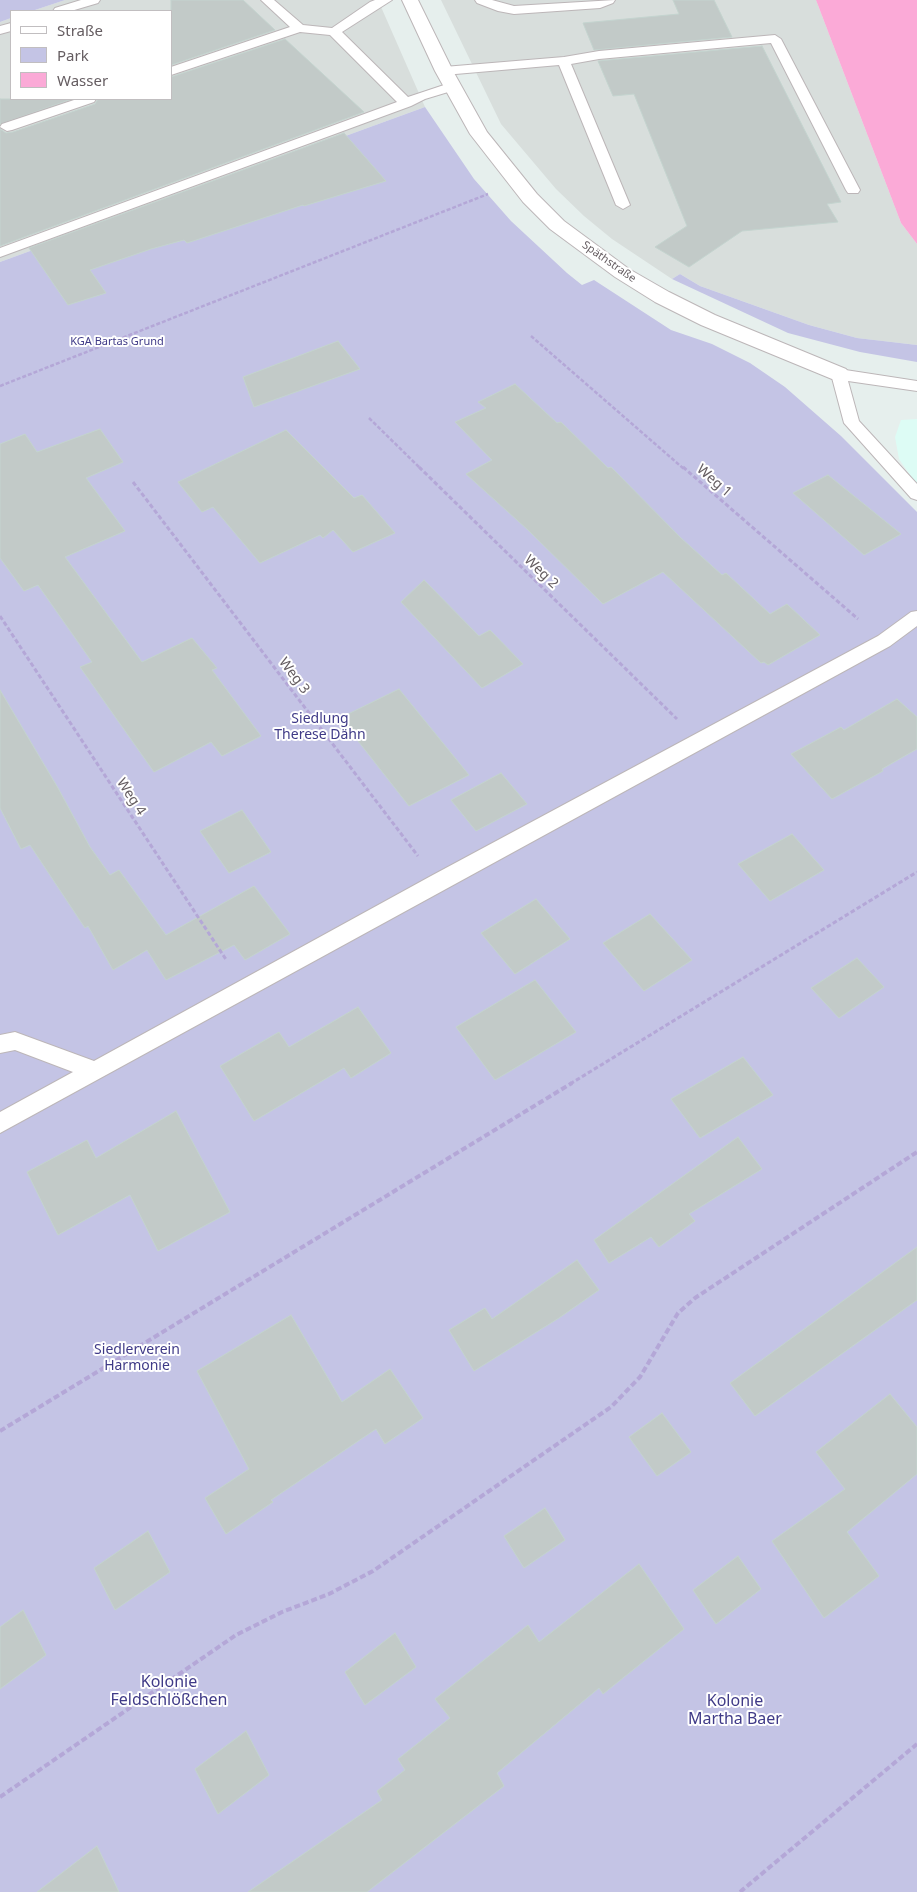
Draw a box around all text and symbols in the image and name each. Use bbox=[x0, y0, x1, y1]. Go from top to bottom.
legend bbox=[10, 10, 172, 100]
text: Straße bbox=[57, 20, 103, 40]
text: Park bbox=[57, 45, 89, 65]
text: Wasser bbox=[57, 70, 108, 90]
street label: Späthstraße bbox=[580, 239, 638, 285]
park label: KGA Bartas Grund bbox=[70, 335, 164, 349]
street label: Weg 1 bbox=[693, 461, 735, 501]
street label: Weg 2 bbox=[520, 552, 562, 592]
street label: Weg 3 bbox=[275, 655, 313, 697]
park label: Siedlung Therese Dähn bbox=[274, 711, 366, 744]
street label: Weg 4 bbox=[113, 775, 149, 819]
park label: Siedlerverein Harmonie bbox=[94, 1342, 180, 1374]
park label: Kolonie Feldschlößchen bbox=[111, 1672, 227, 1710]
park label: Kolonie Martha Baer bbox=[688, 1691, 782, 1729]

